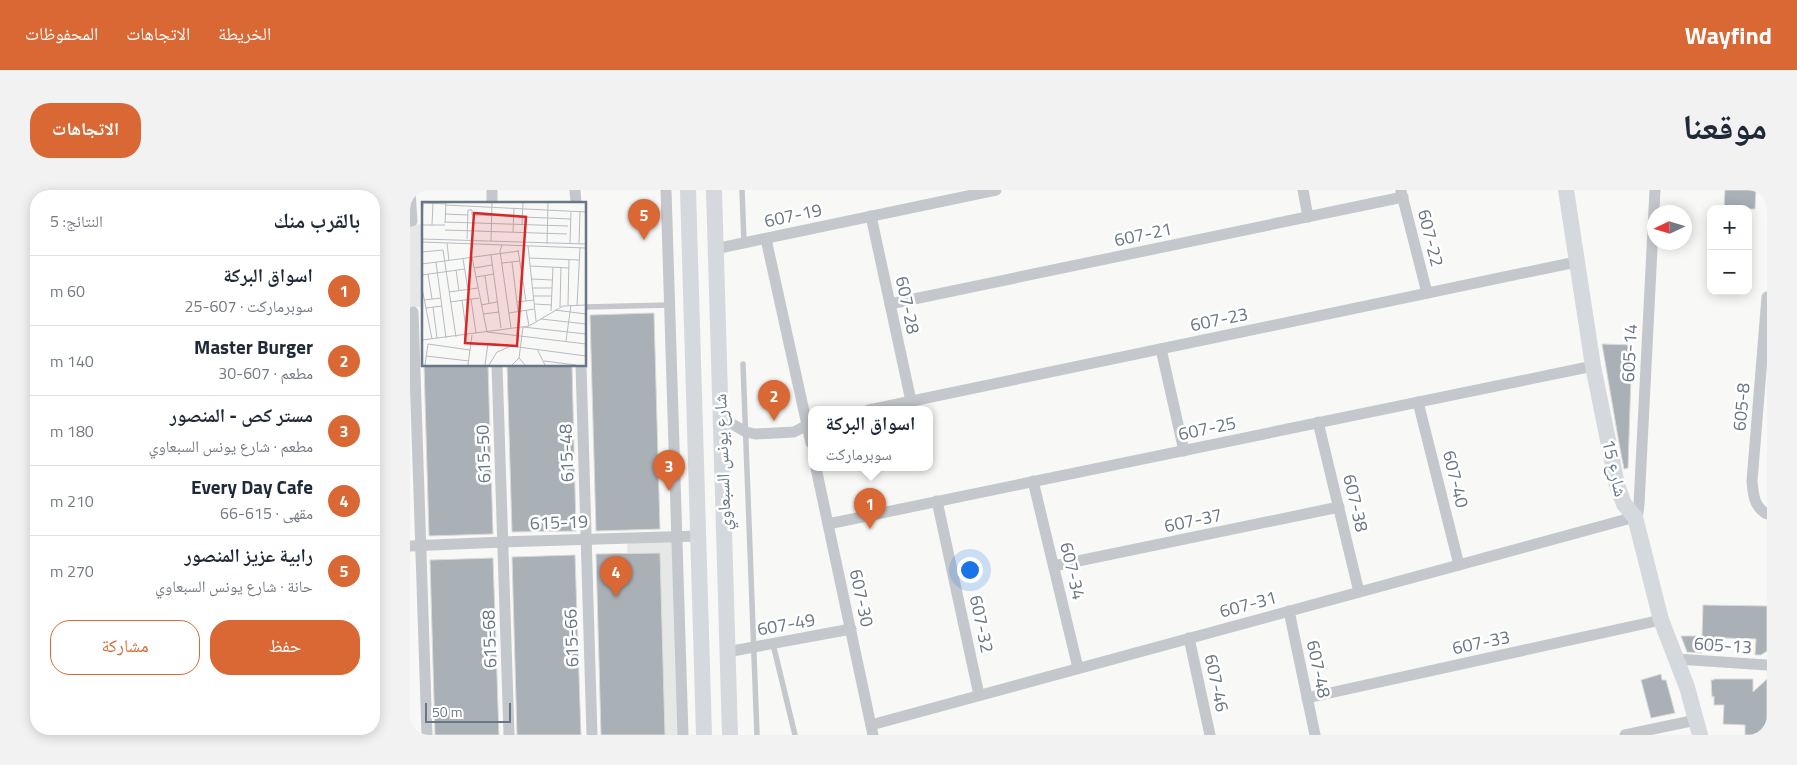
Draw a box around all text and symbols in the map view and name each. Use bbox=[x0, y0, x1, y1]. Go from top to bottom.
text: Wayfind bbox=[1685, 17, 1772, 53]
text: المحفوظات bbox=[25, 20, 98, 47]
text: الاتجاهات bbox=[126, 20, 190, 47]
text: الخريطة bbox=[218, 20, 271, 47]
text: موقعنا bbox=[1682, 99, 1767, 153]
button: الاتجاهات bbox=[30, 103, 141, 158]
street label: 607-19 bbox=[762, 196, 824, 234]
pin: 5 bbox=[628, 199, 660, 240]
inset map bbox=[422, 202, 586, 366]
text: بالقرب منك bbox=[273, 204, 360, 236]
north arrow bbox=[1647, 205, 1692, 250]
map controls bbox=[1707, 205, 1752, 295]
button: + bbox=[1707, 205, 1752, 250]
street label: 607-22 bbox=[1411, 206, 1451, 270]
text: النتائج: 5 bbox=[50, 209, 103, 233]
street label: 607-21 bbox=[1112, 215, 1174, 253]
button: − bbox=[1707, 250, 1752, 295]
text: اسواق البركة bbox=[223, 260, 313, 289]
street label: 607-28 bbox=[889, 274, 927, 336]
text: 60 m bbox=[50, 279, 85, 303]
text: 1 bbox=[340, 279, 348, 303]
text: سوبرماركت · 607-25 bbox=[185, 294, 313, 318]
street label: 607-23 bbox=[1188, 300, 1250, 338]
street label: 605-14 bbox=[1614, 323, 1644, 383]
text: Master Burger bbox=[194, 332, 313, 361]
text: 140 m bbox=[50, 349, 94, 373]
text: 2 bbox=[340, 349, 348, 373]
text: مطعم · 607-30 bbox=[218, 361, 313, 385]
pin: 2 bbox=[758, 380, 790, 421]
street label: 605-8 bbox=[1725, 382, 1757, 432]
street label: شارع يونس السبعاوي bbox=[706, 393, 739, 531]
text: مستر كص - المنصور bbox=[170, 400, 313, 429]
popup bbox=[808, 406, 933, 471]
text: اسواق البركة bbox=[826, 408, 915, 437]
street label: 607-25 bbox=[1176, 409, 1238, 447]
text: 180 m bbox=[50, 419, 94, 443]
text: 3 bbox=[340, 419, 348, 443]
street label: 615-48 bbox=[551, 423, 581, 483]
street label: 615-50 bbox=[468, 424, 498, 484]
text: مطعم · شارع يونس السبعاوي bbox=[148, 434, 313, 458]
street label: شارع 15 bbox=[1595, 437, 1635, 499]
text: سوبرماركت bbox=[826, 442, 892, 466]
street label: 607-40 bbox=[1436, 447, 1476, 511]
pin: 3 bbox=[653, 450, 685, 491]
text: Every Day Cafe bbox=[191, 472, 313, 501]
street label: 607-38 bbox=[1336, 472, 1376, 534]
pin: 1 bbox=[854, 488, 886, 529]
text: 210 m bbox=[50, 489, 94, 513]
text: 4 bbox=[340, 489, 348, 513]
text: مقهى · 615-66 bbox=[220, 501, 313, 525]
street label: 607-37 bbox=[1162, 501, 1224, 539]
street label: 615-19 bbox=[529, 507, 589, 537]
text: رابية عزيز المنصور bbox=[184, 540, 313, 569]
street label: 607-34 bbox=[1053, 540, 1093, 602]
pin: 4 bbox=[600, 556, 632, 597]
your location bbox=[957, 557, 983, 583]
text: 270 m bbox=[50, 559, 94, 583]
text: 5 bbox=[340, 559, 348, 583]
street label: 607-30 bbox=[843, 567, 881, 629]
text: حانة · شارع يونس السبعاوي bbox=[155, 574, 313, 598]
street label: 607-31 bbox=[1216, 583, 1280, 625]
street label: 607-32 bbox=[963, 593, 1001, 655]
street label: 607-49 bbox=[755, 606, 817, 642]
street label: 615-66 bbox=[556, 608, 586, 668]
street label: 615-68 bbox=[474, 609, 504, 669]
button: مشاركة bbox=[50, 620, 200, 675]
button: حفظ bbox=[210, 620, 360, 675]
street label: 607-33 bbox=[1450, 623, 1512, 661]
street label: 605-13 bbox=[1693, 629, 1753, 661]
street label: 607-48 bbox=[1300, 638, 1338, 700]
street label: 607-46 bbox=[1198, 652, 1236, 714]
scale bar bbox=[425, 700, 511, 723]
text: 50 m bbox=[432, 701, 462, 722]

